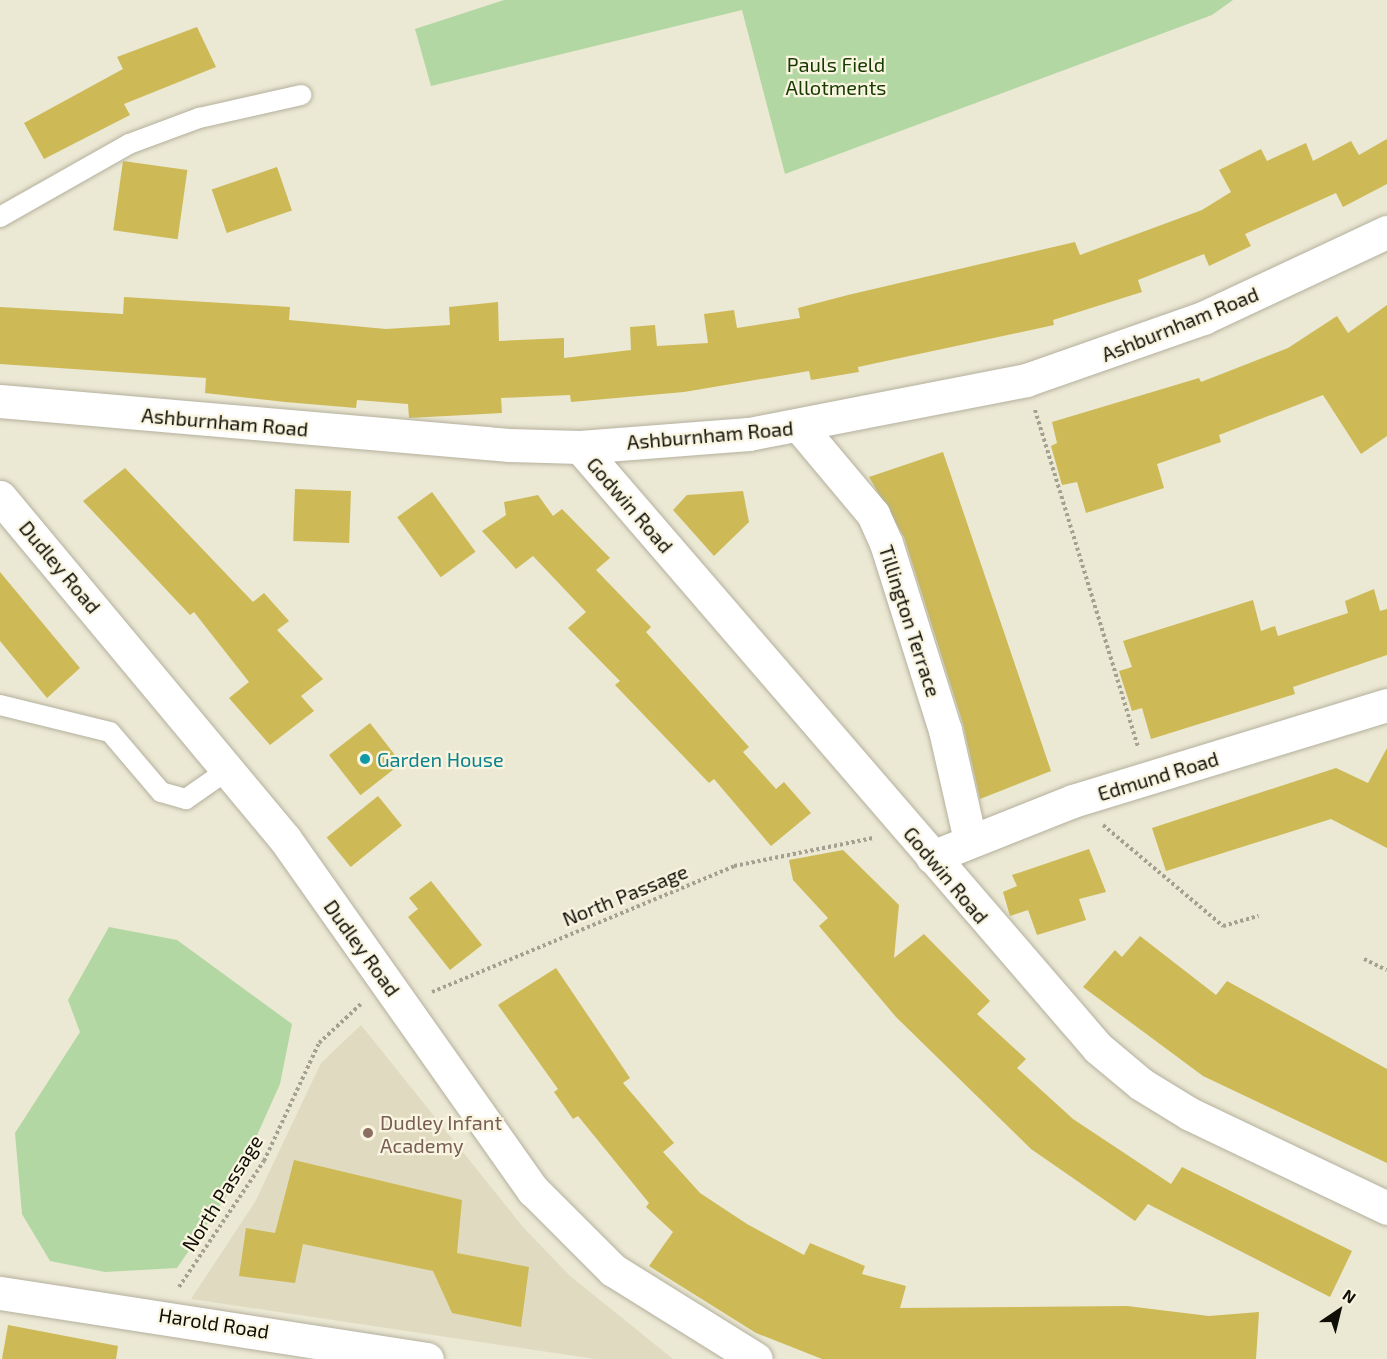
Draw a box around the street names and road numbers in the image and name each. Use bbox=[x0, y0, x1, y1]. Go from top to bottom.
street label: Ashburnham Road bbox=[1098, 282, 1262, 366]
street label: Ashburnham Road bbox=[141, 403, 309, 441]
street label: Ashburnham Road bbox=[626, 416, 794, 454]
street label: Godwin Road bbox=[582, 452, 678, 558]
street label: Dudley Road bbox=[14, 516, 106, 618]
street label: Tillington Terrace bbox=[874, 542, 946, 700]
street label: Edmund Road bbox=[1095, 746, 1221, 806]
street label: Godwin Road bbox=[899, 822, 993, 928]
street label: North Passage bbox=[559, 859, 691, 931]
street label: Dudley Road bbox=[319, 895, 405, 1001]
street label: North Passage bbox=[177, 1130, 267, 1256]
street label: Harold Road bbox=[157, 1302, 271, 1344]

